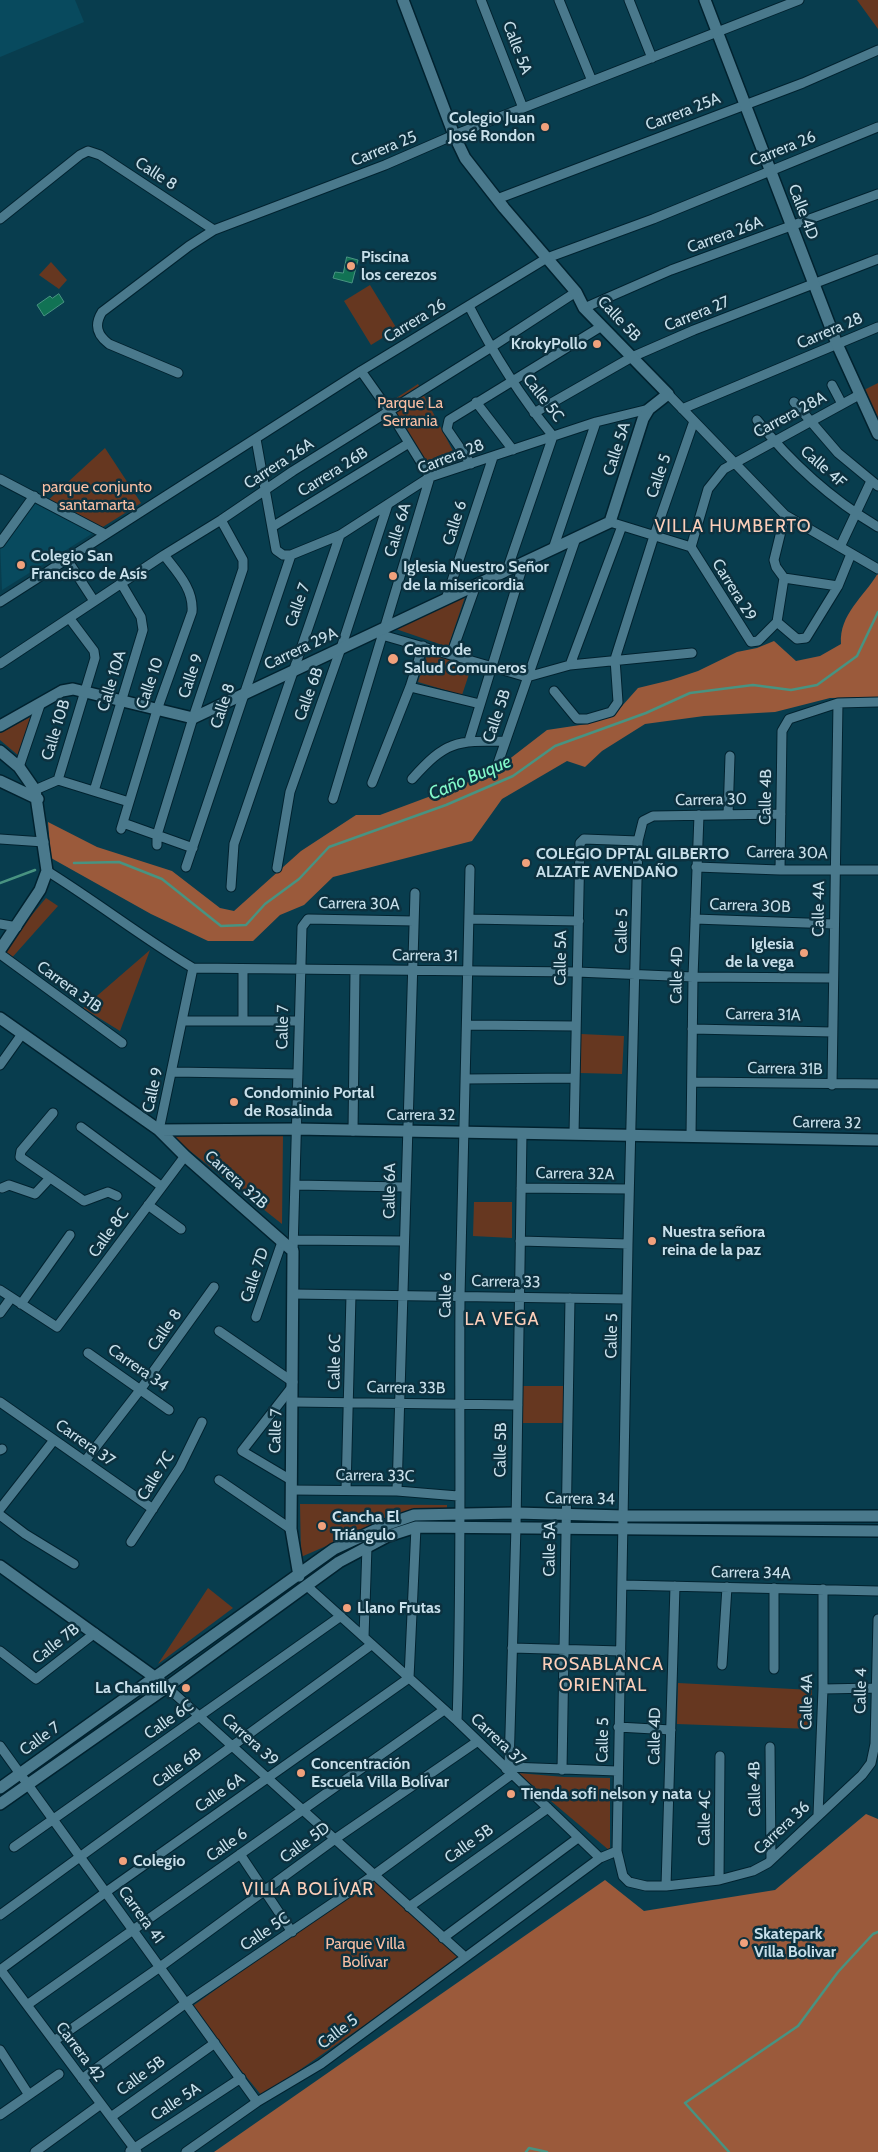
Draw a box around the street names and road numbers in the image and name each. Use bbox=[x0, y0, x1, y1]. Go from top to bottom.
street label: Calle 5A bbox=[498, 19, 536, 77]
street label: Carrera 25A bbox=[643, 89, 723, 135]
street label: Carrera 25 bbox=[348, 127, 420, 171]
street label: Carrera 26 bbox=[747, 127, 819, 171]
street label: Calle 8 bbox=[131, 153, 181, 195]
street label: Calle 4D bbox=[784, 182, 822, 242]
street label: Carrera 26A bbox=[685, 212, 765, 258]
street label: Calle 5B bbox=[593, 292, 645, 346]
street label: Carrera 27 bbox=[662, 292, 732, 336]
street label: Carrera 26 bbox=[380, 295, 450, 347]
street label: Carrera 28 bbox=[794, 309, 866, 353]
street label: Calle 5C bbox=[518, 370, 568, 426]
street label: Carrera 28A bbox=[750, 388, 830, 442]
street label: Calle 5A bbox=[599, 420, 635, 478]
street label: Carrera 26A bbox=[241, 434, 317, 494]
street label: Carrera 28 bbox=[415, 436, 487, 478]
street label: Calle 4F bbox=[796, 442, 850, 492]
street label: Carrera 26B bbox=[294, 443, 372, 501]
street label: Calle 5 bbox=[643, 451, 675, 501]
street label: Calle 6 bbox=[439, 498, 471, 548]
street label: Calle 6A bbox=[381, 501, 415, 559]
street label: Carrera 29 bbox=[707, 556, 761, 624]
street label: Calle 7 bbox=[281, 581, 315, 629]
street label: Carrera 29A bbox=[261, 624, 341, 674]
street label: Calle 10A bbox=[94, 648, 130, 714]
street label: Calle 9 bbox=[174, 651, 208, 701]
street label: Calle 10 bbox=[132, 655, 168, 711]
street label: Calle 6B bbox=[290, 665, 328, 723]
street label: Calle 8 bbox=[207, 681, 239, 731]
street label: Calle 5B bbox=[479, 687, 515, 745]
street label: Calle 10B bbox=[38, 697, 74, 763]
street label: Calle 4B bbox=[756, 769, 776, 825]
street label: Carrera 30 bbox=[675, 790, 747, 810]
street label: Carrera 30A bbox=[746, 843, 828, 863]
street label: Calle 4A bbox=[809, 881, 829, 937]
street label: Carrera 30A bbox=[318, 894, 400, 914]
street label: Carrera 30B bbox=[709, 895, 791, 917]
street label: Calle 5 bbox=[612, 908, 632, 954]
street label: Calle 5A bbox=[551, 930, 571, 986]
street label: Carrera 31 bbox=[392, 946, 458, 966]
street label: Calle 4D bbox=[667, 946, 687, 1004]
street label: Carrera 31B bbox=[33, 957, 105, 1017]
street label: Calle 7 bbox=[273, 1004, 293, 1050]
street label: Carrera 31A bbox=[725, 1005, 801, 1025]
street label: Carrera 31B bbox=[747, 1059, 823, 1079]
street label: Calle 9 bbox=[138, 1065, 168, 1115]
street label: Carrera 32 bbox=[387, 1105, 455, 1125]
street label: Carrera 32 bbox=[792, 1113, 862, 1133]
street label: Carrera 32B bbox=[200, 1147, 272, 1213]
street label: Calle 6A bbox=[380, 1163, 400, 1219]
street label: Carrera 32A bbox=[535, 1164, 615, 1184]
street label: Calle 8C bbox=[85, 1205, 133, 1261]
street label: Calle 7D bbox=[237, 1245, 273, 1305]
street label: Calle 6 bbox=[436, 1272, 456, 1318]
street label: Carrera 33 bbox=[471, 1272, 541, 1292]
street label: Calle 8 bbox=[144, 1305, 186, 1355]
street label: Calle 5 bbox=[602, 1313, 622, 1359]
street label: Calle 6C bbox=[325, 1334, 345, 1390]
street label: Carrera 34 bbox=[104, 1340, 172, 1396]
street label: Carrera 33B bbox=[366, 1378, 446, 1398]
street label: Calle 7 bbox=[266, 1408, 286, 1454]
street label: Carrera 37 bbox=[51, 1415, 119, 1471]
street label: Calle 5B bbox=[491, 1422, 511, 1478]
street label: Calle 7C bbox=[133, 1448, 179, 1504]
street label: Carrera 33C bbox=[335, 1466, 415, 1486]
street label: Carrera 34 bbox=[545, 1489, 615, 1509]
street label: Calle 5A bbox=[540, 1521, 560, 1577]
street label: Carrera 34A bbox=[711, 1563, 791, 1583]
street label: Calle 7B bbox=[29, 1620, 83, 1668]
street label: Calle 4 bbox=[851, 1668, 871, 1714]
street label: Calle 4A bbox=[797, 1674, 817, 1730]
street label: Calle 6C bbox=[141, 1696, 197, 1744]
street label: Calle 4D bbox=[645, 1707, 665, 1765]
street label: Carrera 39 bbox=[218, 1710, 282, 1770]
street label: Carrera 37 bbox=[466, 1710, 530, 1770]
street label: Calle 5 bbox=[593, 1717, 613, 1763]
street label: Calle 7 bbox=[16, 1718, 64, 1760]
street label: Calle 6B bbox=[149, 1744, 205, 1792]
street label: Calle 4B bbox=[745, 1761, 765, 1817]
street label: Calle 6A bbox=[192, 1769, 248, 1817]
street label: Calle 4C bbox=[695, 1790, 715, 1846]
street label: Carrera 36 bbox=[750, 1797, 814, 1859]
street label: Calle 5D bbox=[276, 1818, 334, 1868]
street label: Calle 5B bbox=[441, 1820, 497, 1868]
street label: Calle 6 bbox=[203, 1824, 251, 1866]
street label: Carrera 41 bbox=[114, 1883, 168, 1947]
street label: Calle 5C bbox=[237, 1909, 293, 1955]
street label: Calle 5 bbox=[314, 2011, 362, 2053]
street label: Carrera 42 bbox=[51, 2018, 109, 2086]
street label: Calle 5B bbox=[113, 2052, 169, 2100]
street label: Calle 5A bbox=[148, 2079, 204, 2125]

